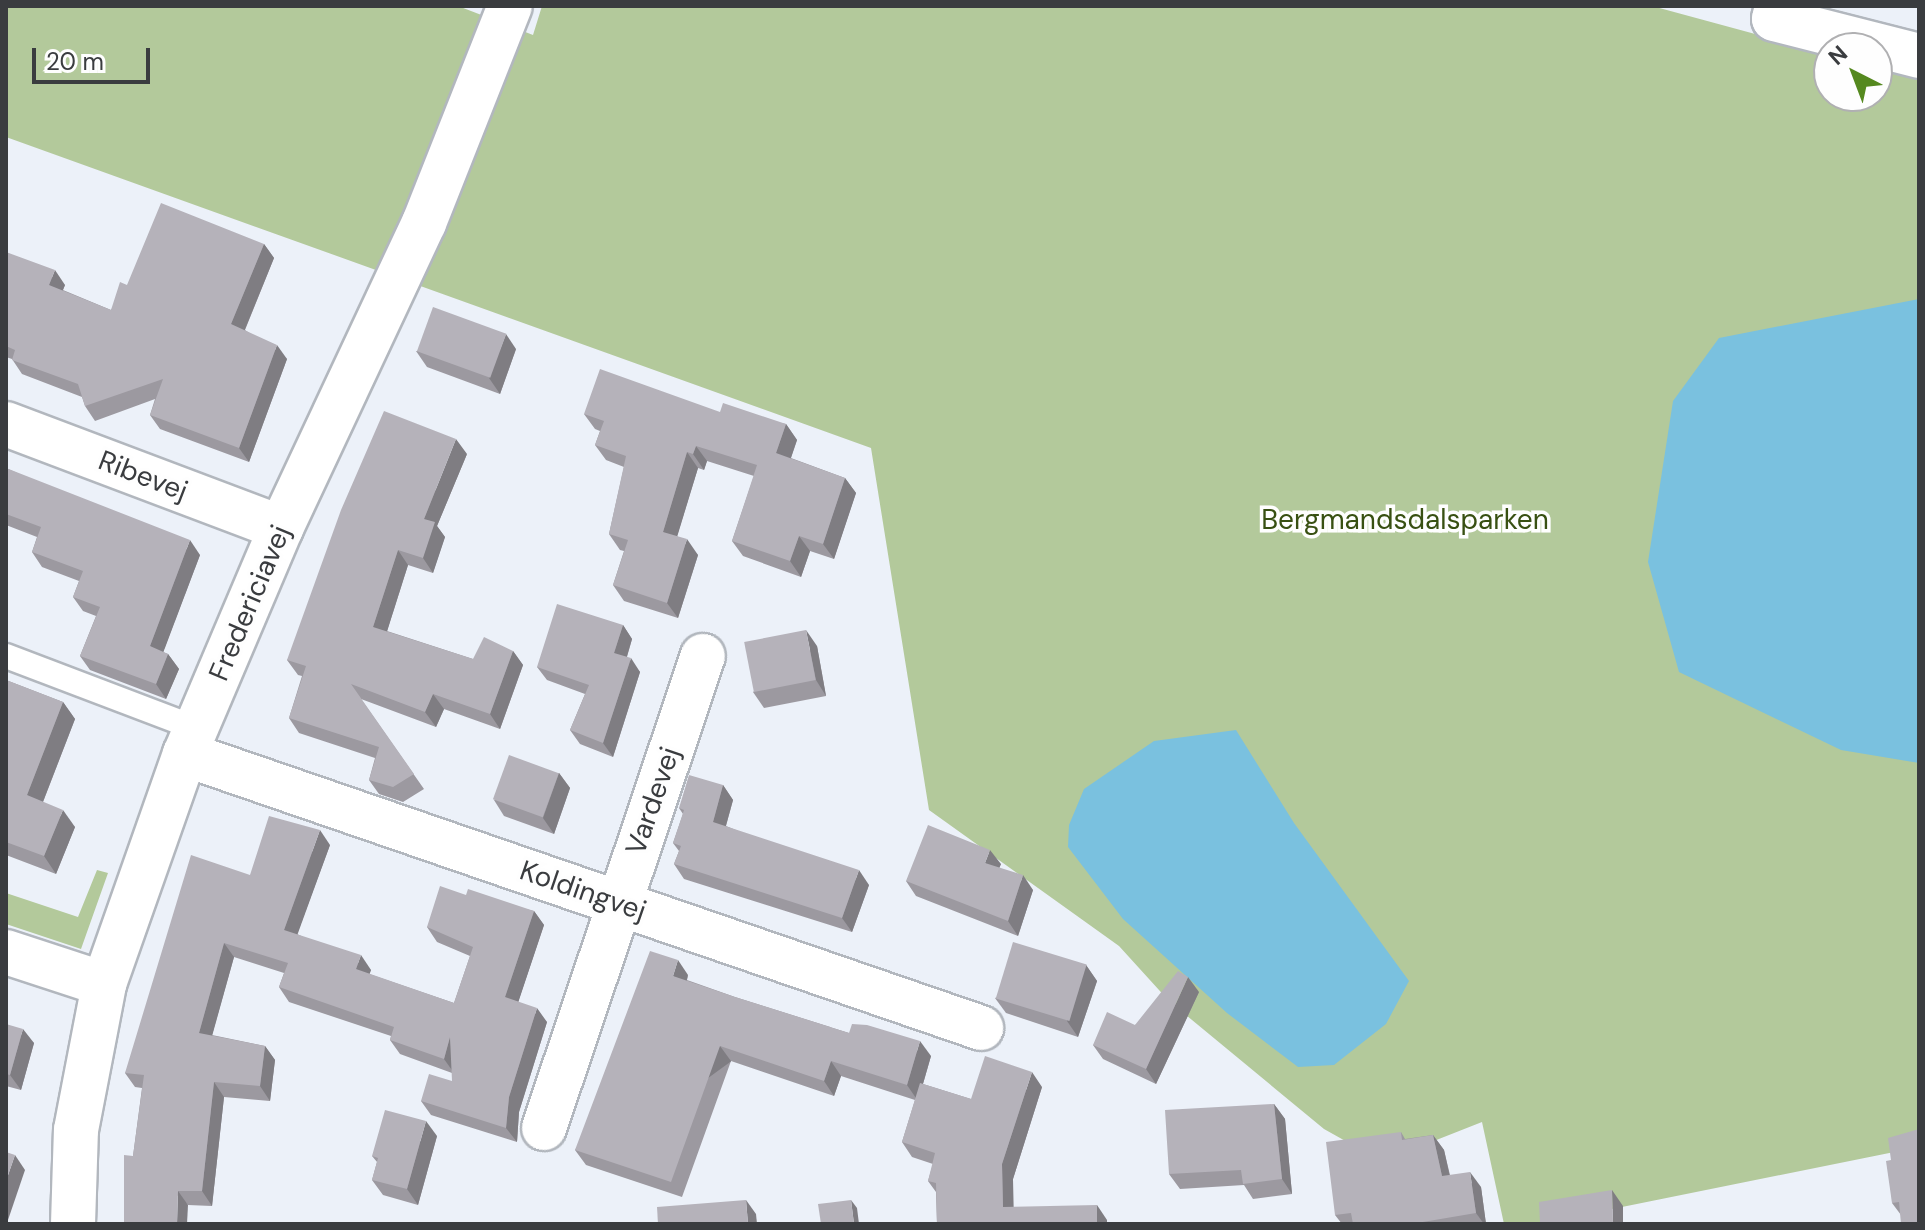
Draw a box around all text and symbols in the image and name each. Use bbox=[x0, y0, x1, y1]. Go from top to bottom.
scale bar bbox=[36, 32, 154, 82]
north arrow bbox=[1813, 32, 1893, 112]
text: N bbox=[1822, 39, 1854, 71]
text: 20 m bbox=[46, 46, 104, 77]
street label: Ribevej bbox=[94, 444, 192, 508]
park label: Bergmandsdalsparken bbox=[1261, 503, 1549, 537]
street label: Fredericiavej bbox=[202, 520, 298, 686]
street label: Vardevej bbox=[619, 743, 687, 859]
street label: Koldingvej bbox=[516, 854, 650, 928]

